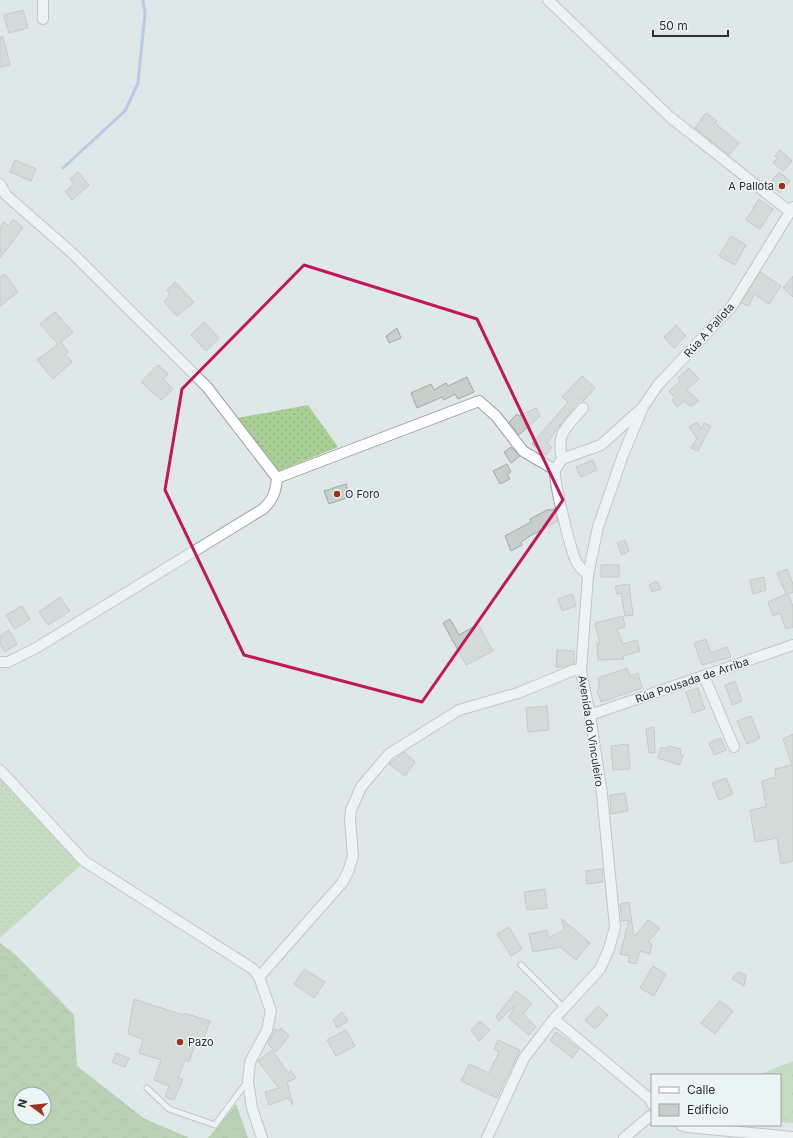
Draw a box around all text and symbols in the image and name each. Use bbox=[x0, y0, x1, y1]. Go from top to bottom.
scale bar bbox=[653, 12, 728, 38]
text: 50 m bbox=[659, 18, 688, 33]
place label: A Pallota bbox=[728, 179, 774, 193]
marker: A Pallota bbox=[777, 181, 787, 191]
street label: Rúa A Pallota bbox=[681, 300, 737, 360]
place label: O Foro bbox=[345, 487, 380, 501]
marker: O Foro bbox=[332, 489, 342, 499]
street label: Rúa Pousada de Arriba bbox=[633, 654, 751, 706]
street label: Avenida do Vinculeiro bbox=[575, 674, 607, 788]
place label: Pazo bbox=[188, 1035, 214, 1049]
marker: Pazo bbox=[175, 1037, 185, 1047]
legend bbox=[651, 1074, 781, 1126]
text: Calle bbox=[687, 1082, 715, 1097]
north arrow bbox=[12, 1086, 52, 1126]
text: N bbox=[14, 1098, 30, 1109]
text: Edificio bbox=[687, 1102, 729, 1117]

